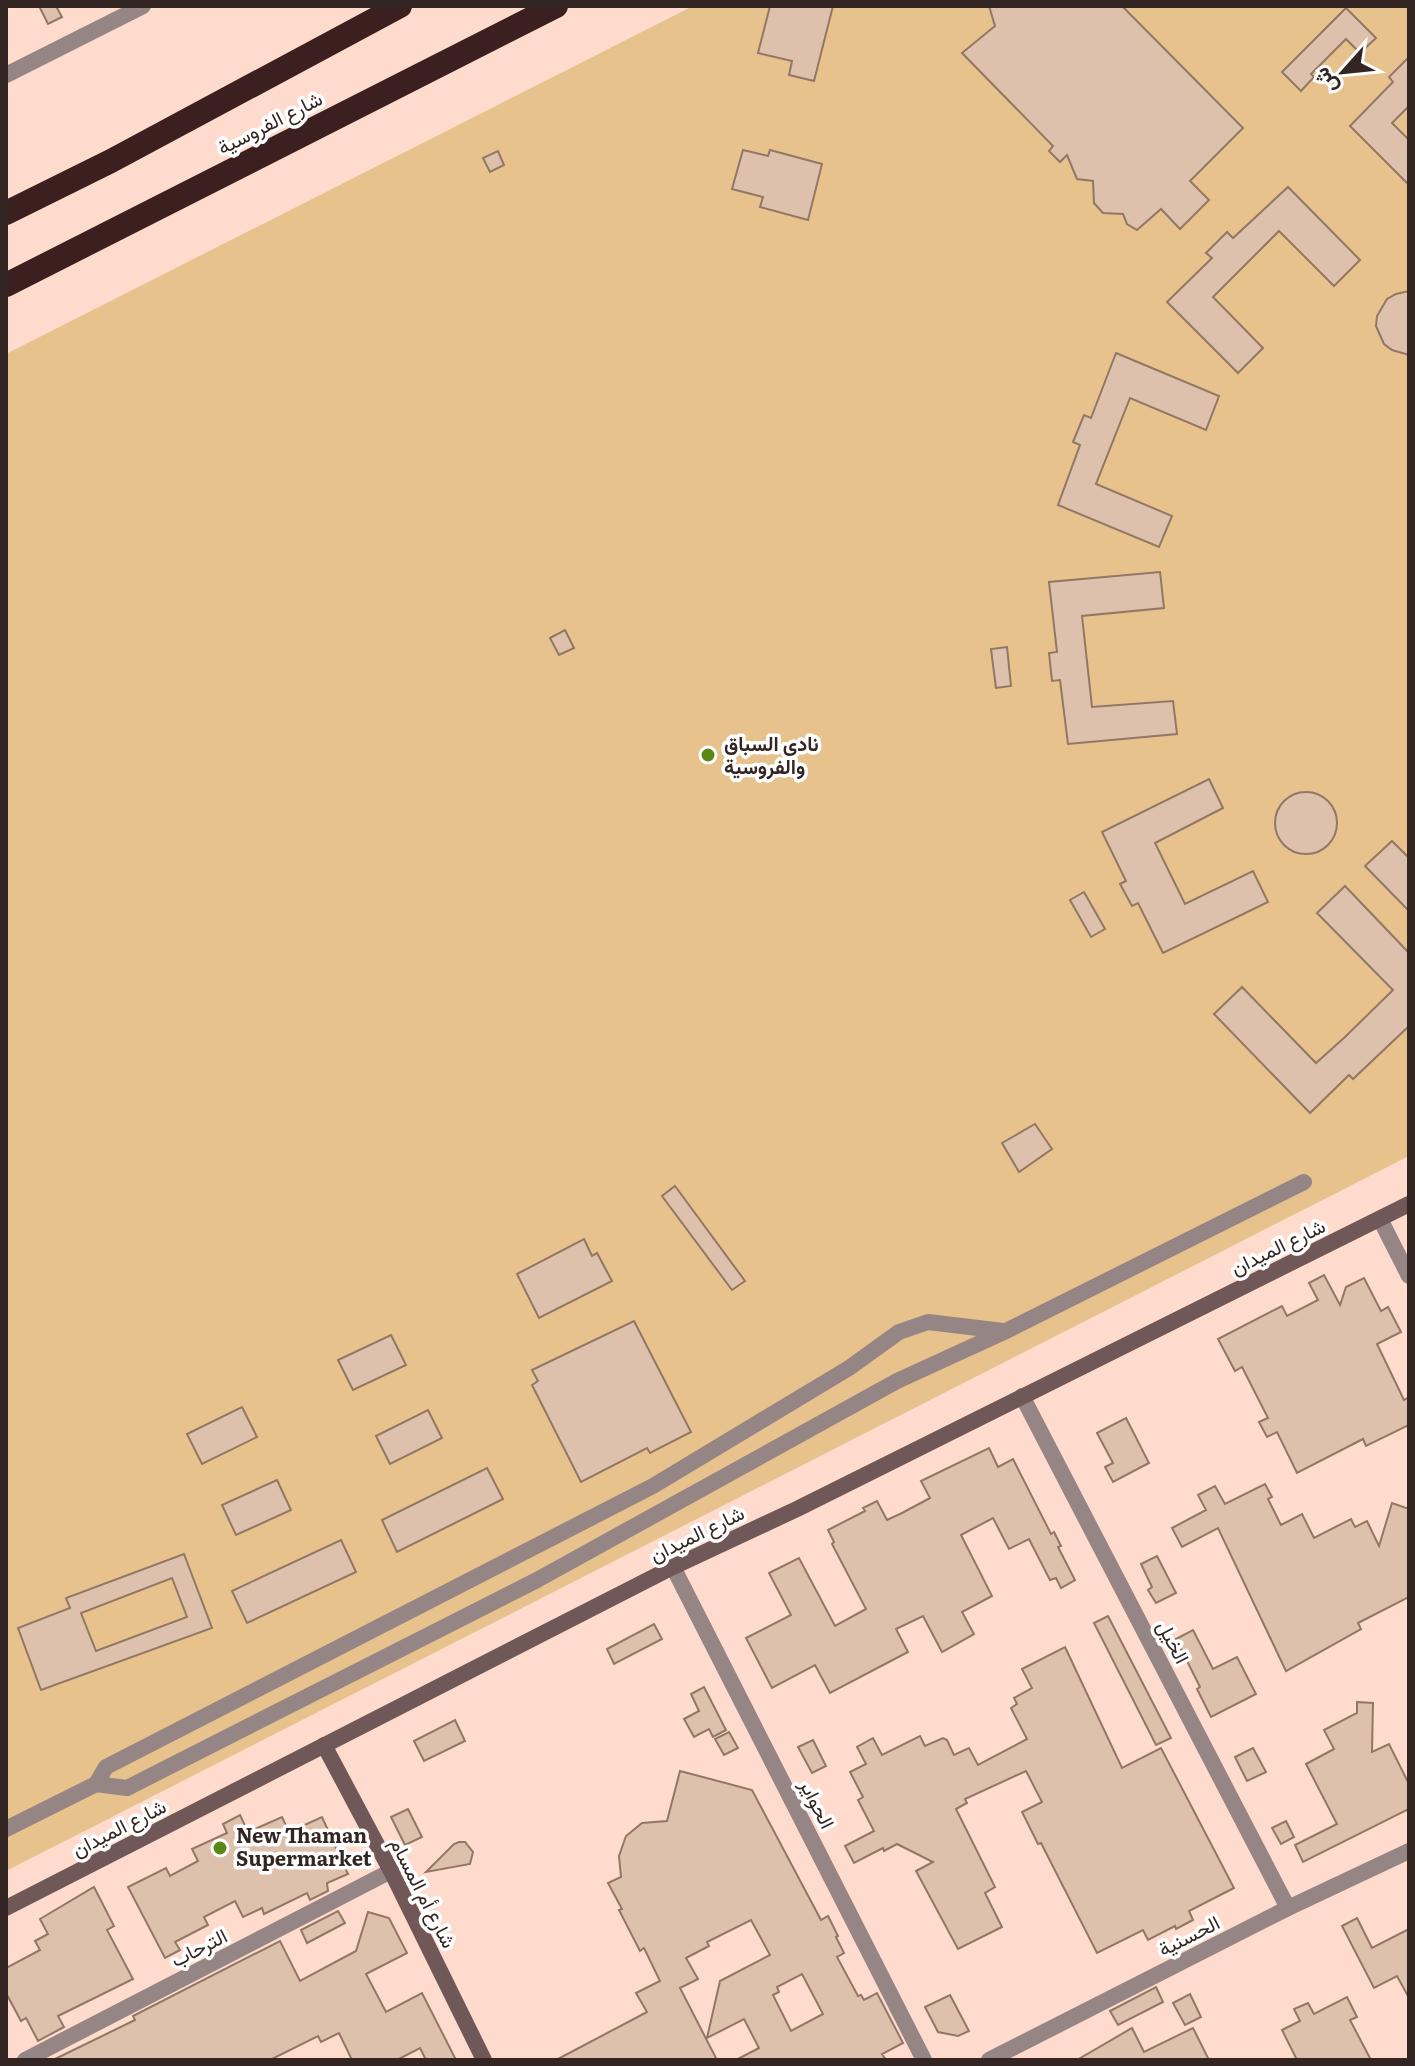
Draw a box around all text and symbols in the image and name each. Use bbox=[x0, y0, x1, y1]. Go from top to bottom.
north arrow bbox=[1303, 32, 1383, 112]
text: ش bbox=[1303, 62, 1345, 101]
street label: شارع الفروسية bbox=[211, 82, 327, 161]
place label: نادي السباق والفروسية bbox=[724, 727, 819, 780]
marker: نادي السباق والفروسية bbox=[699, 746, 717, 764]
street label: شارع الميدان bbox=[1225, 1209, 1330, 1282]
street label: شارع الميدان bbox=[644, 1496, 749, 1569]
street label: الخيل bbox=[1151, 1614, 1199, 1668]
street label: الحواير bbox=[793, 1772, 844, 1833]
street label: شارع الميدان bbox=[66, 1790, 171, 1864]
place label: New Thaman Supermarket bbox=[236, 1819, 372, 1872]
street label: شارع أم المسام bbox=[383, 1832, 466, 1953]
marker: New Thaman Supermarket bbox=[211, 1839, 229, 1857]
street label: الحسنية bbox=[1152, 1906, 1224, 1962]
street label: الترحاب bbox=[165, 1919, 232, 1973]

